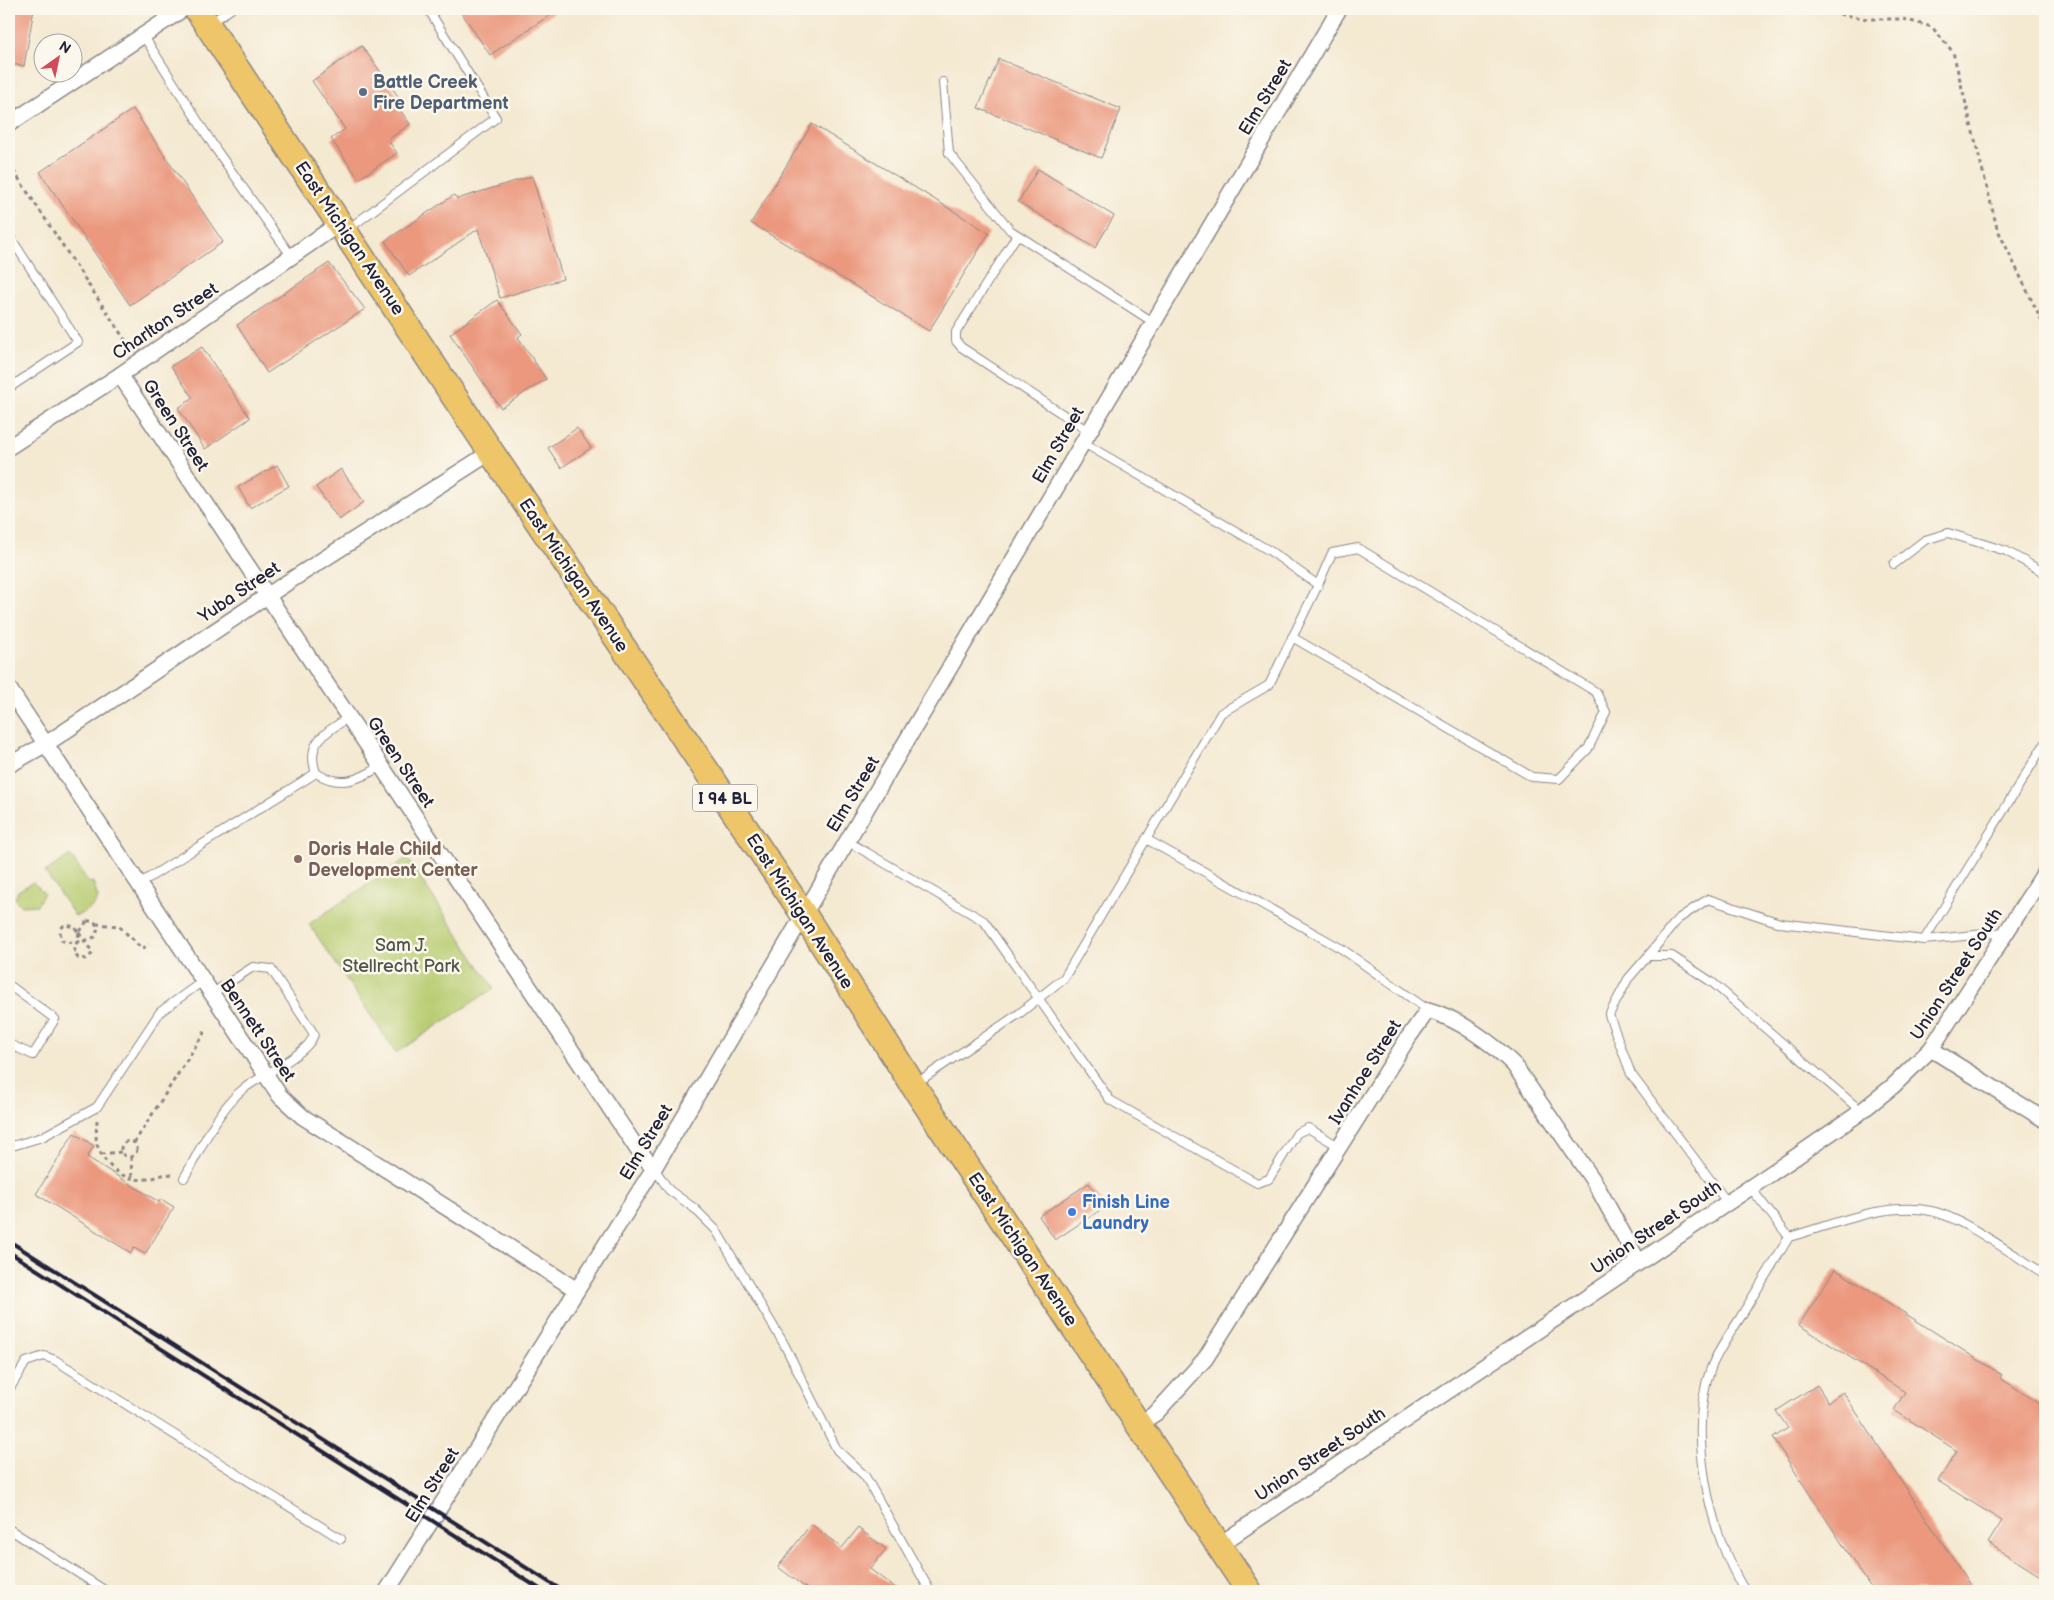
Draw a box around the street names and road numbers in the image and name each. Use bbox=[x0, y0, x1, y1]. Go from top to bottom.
street label: Elm Street bbox=[1235, 55, 1296, 139]
street label: East Michigan Avenue bbox=[290, 157, 409, 319]
street label: Charlton Street bbox=[109, 278, 222, 364]
street label: Green Street bbox=[138, 375, 213, 475]
street label: Elm Street bbox=[1028, 403, 1089, 487]
street label: East Michigan Avenue bbox=[514, 494, 633, 656]
street label: Yuba Street bbox=[194, 557, 284, 628]
street label: Green Street bbox=[363, 713, 439, 812]
street label: Elm Street bbox=[823, 752, 884, 836]
road number: I 94 BL bbox=[692, 784, 758, 811]
street label: East Michigan Avenue bbox=[742, 830, 858, 993]
street label: Union Street South bbox=[1906, 904, 2007, 1044]
street label: Bennett Street bbox=[216, 975, 300, 1086]
street label: Ivanhoe Street bbox=[1325, 1016, 1406, 1128]
street label: Elm Street bbox=[616, 1100, 677, 1184]
street label: East Michigan Avenue bbox=[963, 1168, 1082, 1330]
street label: Union Street South bbox=[1587, 1176, 1726, 1279]
street label: Union Street South bbox=[1251, 1403, 1390, 1506]
street label: Elm Street bbox=[401, 1443, 464, 1527]

